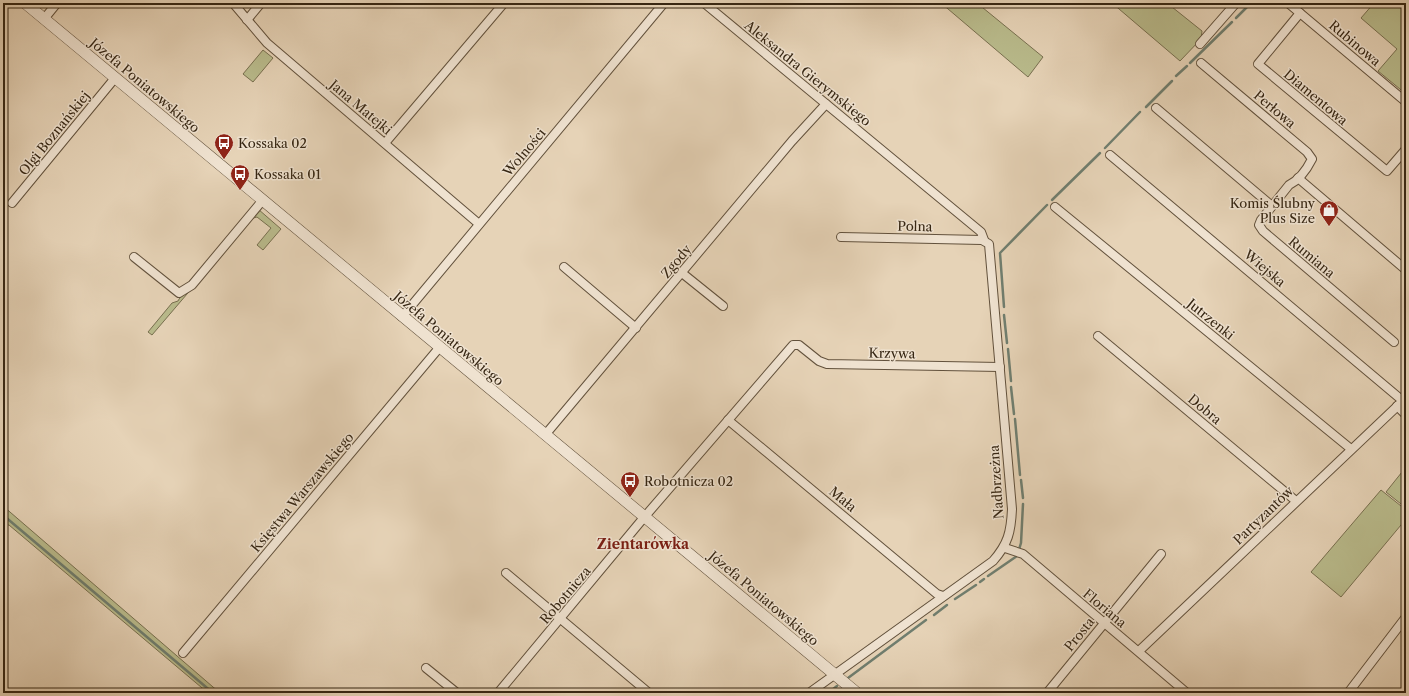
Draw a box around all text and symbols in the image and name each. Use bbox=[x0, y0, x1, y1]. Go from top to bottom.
street label: Aleksandra Gierymskiego bbox=[741, 16, 875, 129]
street label: Rubinowa bbox=[1326, 17, 1384, 69]
street label: Józefa Poniatowskiego bbox=[85, 33, 203, 136]
street label: Diamentowa bbox=[1281, 66, 1351, 128]
street label: Jana Matejki bbox=[325, 75, 395, 138]
street label: Perłowa bbox=[1251, 87, 1299, 131]
street label: Olgi Boznańskiej bbox=[15, 88, 93, 178]
street label: Wolności bbox=[499, 125, 549, 180]
bus stop icon: Kossaka 02 bbox=[213, 132, 235, 160]
place label: Kossaka 02 bbox=[238, 135, 307, 151]
bus stop icon: Kossaka 01 bbox=[229, 163, 251, 191]
place label: Kossaka 01 bbox=[254, 166, 321, 182]
place label: Komis Ślubny Plus Size bbox=[1230, 195, 1316, 226]
shop icon: Komis Ślubny Plus Size bbox=[1318, 199, 1340, 227]
street label: Polna bbox=[897, 218, 933, 234]
street label: Rumiana bbox=[1286, 233, 1338, 281]
street label: Zgody bbox=[657, 241, 695, 281]
street label: Wiejska bbox=[1240, 246, 1289, 290]
street label: Józefa Poniatowskiego bbox=[389, 286, 507, 389]
street label: Jutrzenki bbox=[1183, 294, 1238, 343]
street label: Krzywa bbox=[868, 345, 916, 361]
street label: Dobra bbox=[1185, 390, 1225, 428]
street label: Księstwa Warszawskiego bbox=[247, 429, 357, 555]
street label: Nadbrzeżna bbox=[985, 444, 1007, 520]
bus stop icon: Robotnicza 02 bbox=[619, 470, 641, 498]
place label: Robotnicza 02 bbox=[644, 473, 733, 489]
street label: Partyzantów bbox=[1230, 482, 1296, 548]
street label: Mała bbox=[826, 483, 860, 515]
district label: Zientarówka bbox=[597, 535, 690, 553]
street label: Józefa Poniatowskiego bbox=[704, 546, 822, 649]
street label: Robotnicza bbox=[536, 563, 594, 627]
street label: Floriana bbox=[1080, 585, 1130, 631]
street label: Prosta bbox=[1061, 614, 1098, 654]

